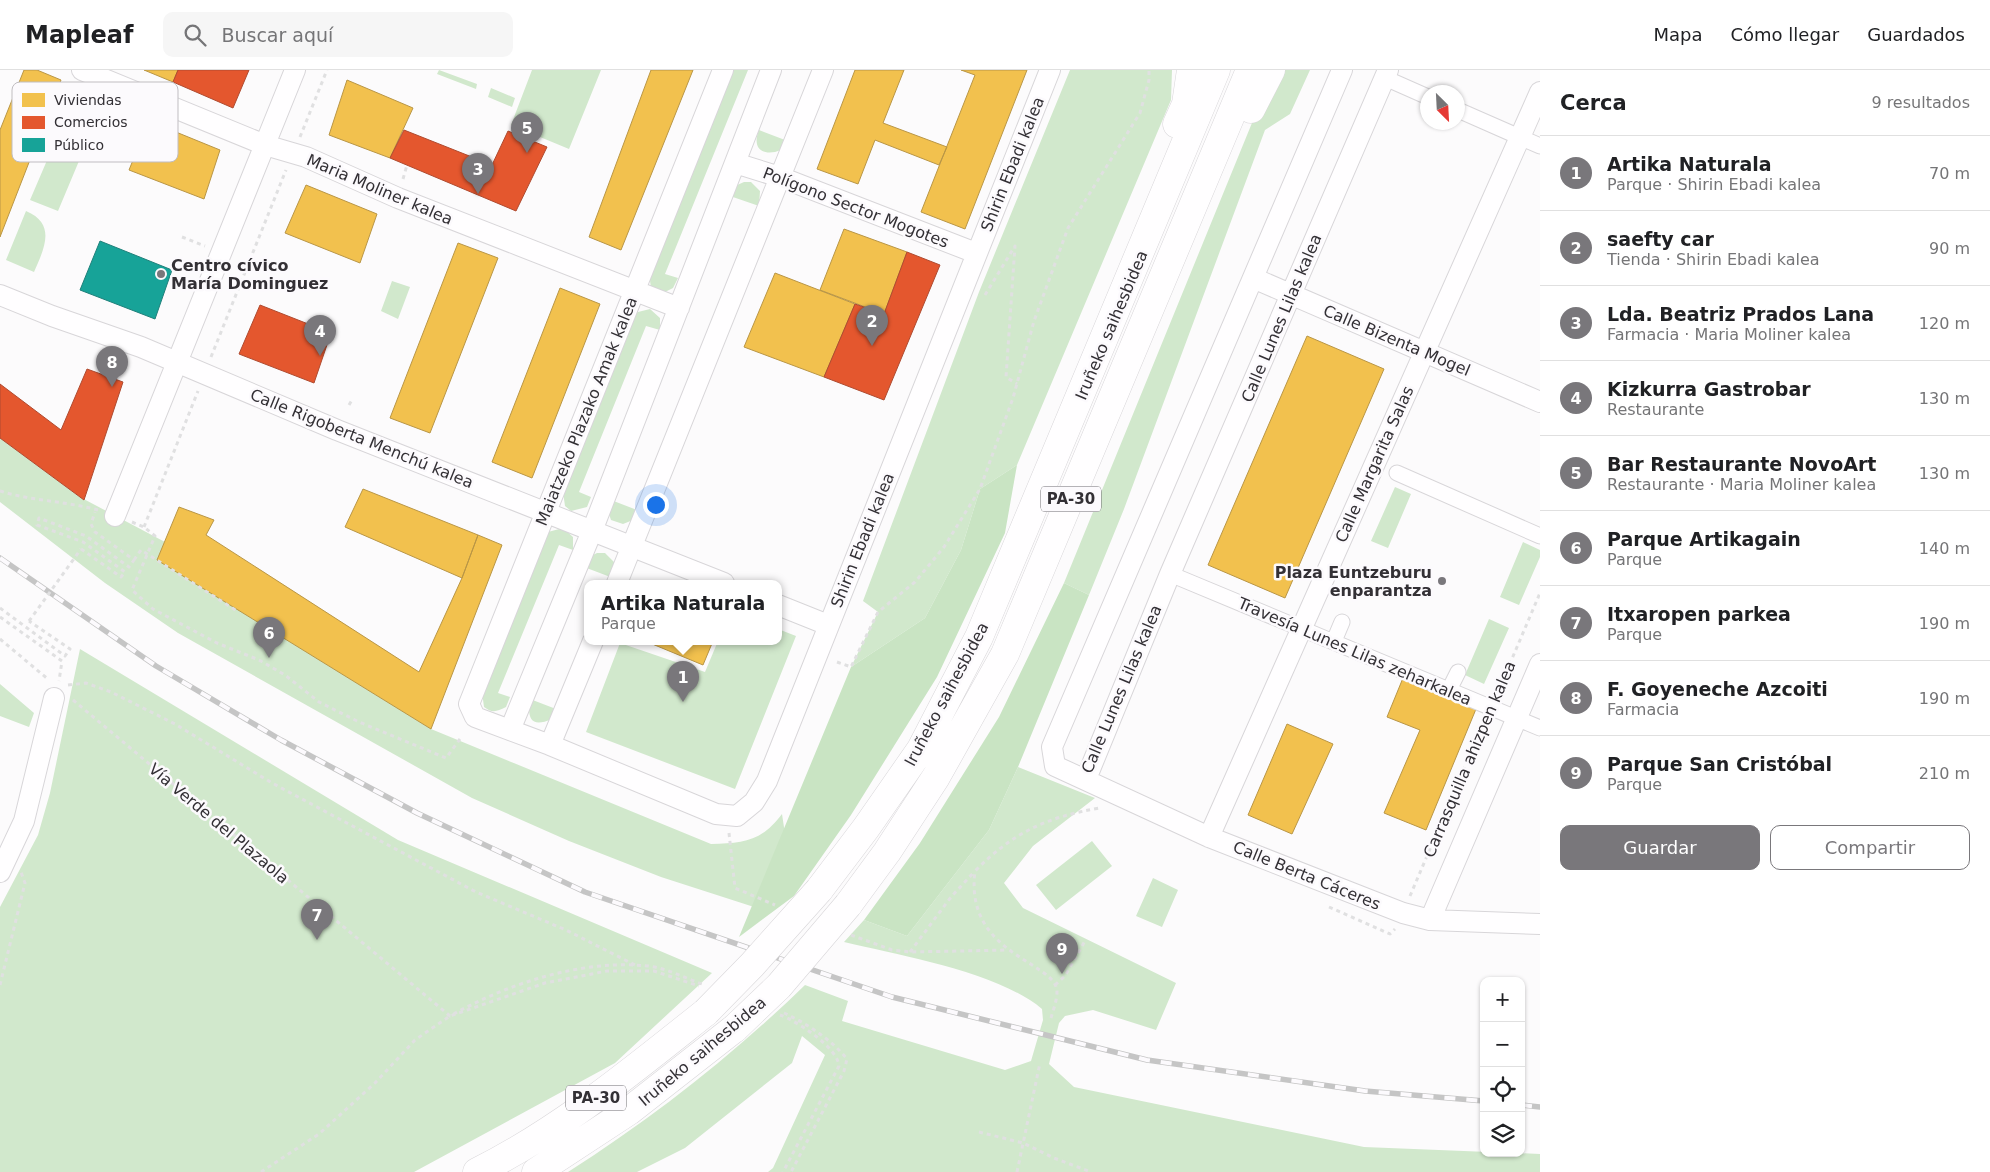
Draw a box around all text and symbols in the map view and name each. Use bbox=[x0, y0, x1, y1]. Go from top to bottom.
search box bbox=[163, 12, 513, 57]
text: Mapleaf bbox=[25, 21, 133, 49]
icon: search bbox=[181, 21, 209, 49]
text: Buscar aquí bbox=[221, 24, 333, 46]
text: Mapa bbox=[1653, 24, 1702, 45]
text: Cómo llegar bbox=[1730, 24, 1839, 45]
text: Guardados bbox=[1867, 24, 1965, 45]
legend bbox=[12, 82, 178, 162]
north arrow bbox=[1420, 85, 1465, 130]
text: Cerca bbox=[1560, 91, 1627, 115]
text: Viviendas bbox=[54, 92, 122, 108]
text: 9 resultados bbox=[1871, 93, 1970, 112]
street label: Shirin Ebadi kalea bbox=[977, 94, 1048, 234]
pin: 5 bbox=[511, 112, 543, 153]
text: Comercios bbox=[54, 114, 128, 130]
text: Público bbox=[54, 137, 104, 153]
street label: Maria Moliner kalea bbox=[304, 150, 456, 229]
pin: 3 bbox=[462, 153, 494, 194]
text: Artika Naturala bbox=[1607, 153, 1772, 175]
street label: Polígono Sector Mogotes bbox=[760, 163, 951, 252]
text: 1 bbox=[1570, 164, 1582, 183]
text: 70 m bbox=[1929, 164, 1970, 183]
text: Parque · Shirin Ebadi kalea bbox=[1607, 175, 1821, 194]
text: saefty car bbox=[1607, 228, 1714, 250]
street label: Calle Lunes Lilas kalea bbox=[1237, 231, 1326, 405]
text: 2 bbox=[1570, 239, 1582, 258]
text: 90 m bbox=[1929, 239, 1970, 258]
street label: Iruñeko saihesbidea bbox=[1071, 248, 1152, 403]
text: Tienda · Shirin Ebadi kalea bbox=[1607, 250, 1820, 269]
place label: Centro cívico María Dominguez bbox=[171, 256, 328, 293]
marker: Centro cívico María Dominguez bbox=[155, 268, 167, 280]
street label: Maiatzeko Plazako Amak kalea bbox=[532, 294, 641, 528]
street label: Calle Bizenta Mogel bbox=[1320, 301, 1473, 380]
text: Lda. Beatriz Prados Lana bbox=[1607, 303, 1874, 325]
pin: 2 bbox=[856, 305, 888, 346]
text: 3 bbox=[1570, 314, 1582, 333]
text: 120 m bbox=[1919, 314, 1970, 333]
pin: 4 bbox=[304, 315, 336, 356]
text: Farmacia · Maria Moliner kalea bbox=[1607, 325, 1851, 344]
pin: 8 bbox=[96, 346, 128, 387]
text: Kizkurra Gastrobar bbox=[1607, 378, 1811, 400]
street label: Calle Margarita Salas bbox=[1331, 383, 1418, 545]
street label: Calle Rigoberta Menchú kalea bbox=[248, 385, 476, 492]
text: 4 bbox=[1570, 389, 1582, 408]
text: 130 m bbox=[1919, 389, 1970, 408]
text: Restaurante bbox=[1607, 400, 1704, 419]
text: Bar Restaurante NovoArt bbox=[1607, 453, 1876, 475]
text: 5 bbox=[1570, 464, 1582, 483]
text: 130 m bbox=[1919, 464, 1970, 483]
street label: Shirin Ebadi kalea bbox=[827, 470, 898, 610]
text: Restaurante · Maria Moliner kalea bbox=[1607, 475, 1876, 494]
road number: PA-30 bbox=[1041, 486, 1101, 512]
your location bbox=[643, 492, 669, 518]
text: Parque Artikagain bbox=[1607, 528, 1801, 550]
text: 6 bbox=[1570, 539, 1582, 558]
text: 140 m bbox=[1919, 539, 1970, 558]
text: Parque bbox=[1607, 550, 1662, 569]
place label: Plaza Euntzeburu enparantza bbox=[1275, 563, 1432, 600]
marker: Plaza Euntzeburu enparantza bbox=[1436, 575, 1448, 587]
popup bbox=[584, 580, 782, 645]
text: Artika Naturala bbox=[601, 592, 765, 614]
street label: Travesía Lunes Lilas zeharkalea bbox=[1234, 593, 1474, 709]
street label: Calle Lunes Lilas kalea bbox=[1077, 602, 1166, 776]
text: Itxaropen parkea bbox=[1607, 603, 1791, 625]
text: Parque bbox=[601, 614, 656, 633]
text: 7 bbox=[1570, 614, 1582, 633]
text: 190 m bbox=[1919, 614, 1970, 633]
pin: 6 bbox=[253, 617, 285, 658]
street label: Iruñeko saihesbidea bbox=[900, 619, 992, 769]
text: Parque bbox=[1607, 625, 1662, 644]
street label: Carrasquilla ahizpen kalea bbox=[1419, 658, 1520, 860]
pin: 1 bbox=[667, 661, 699, 702]
text: F. Goyeneche Azcoiti bbox=[1607, 678, 1828, 700]
text: 8 bbox=[1570, 689, 1582, 708]
text: 190 m bbox=[1919, 689, 1970, 708]
text: Farmacia bbox=[1607, 700, 1679, 719]
text: Parque San Cristóbal bbox=[1607, 753, 1832, 775]
street label: Vía Verde del Plazaola bbox=[145, 759, 293, 888]
text: 9 bbox=[1570, 764, 1582, 783]
text: 210 m bbox=[1919, 764, 1970, 783]
text: Parque bbox=[1607, 775, 1662, 794]
button: Guardar bbox=[1560, 825, 1760, 870]
button: Compartir bbox=[1770, 825, 1970, 870]
street label: Calle Berta Cáceres bbox=[1230, 837, 1383, 914]
pin: 7 bbox=[301, 899, 333, 940]
pin: 9 bbox=[1046, 933, 1078, 974]
map controls bbox=[1480, 977, 1525, 1157]
button: + bbox=[1480, 977, 1525, 1022]
street label: Iruñeko saihesbidea bbox=[635, 993, 770, 1110]
button: − bbox=[1480, 1022, 1525, 1067]
button: locate bbox=[1480, 1067, 1525, 1112]
road number: PA-30 bbox=[566, 1086, 626, 1110]
button: layers bbox=[1480, 1112, 1525, 1157]

